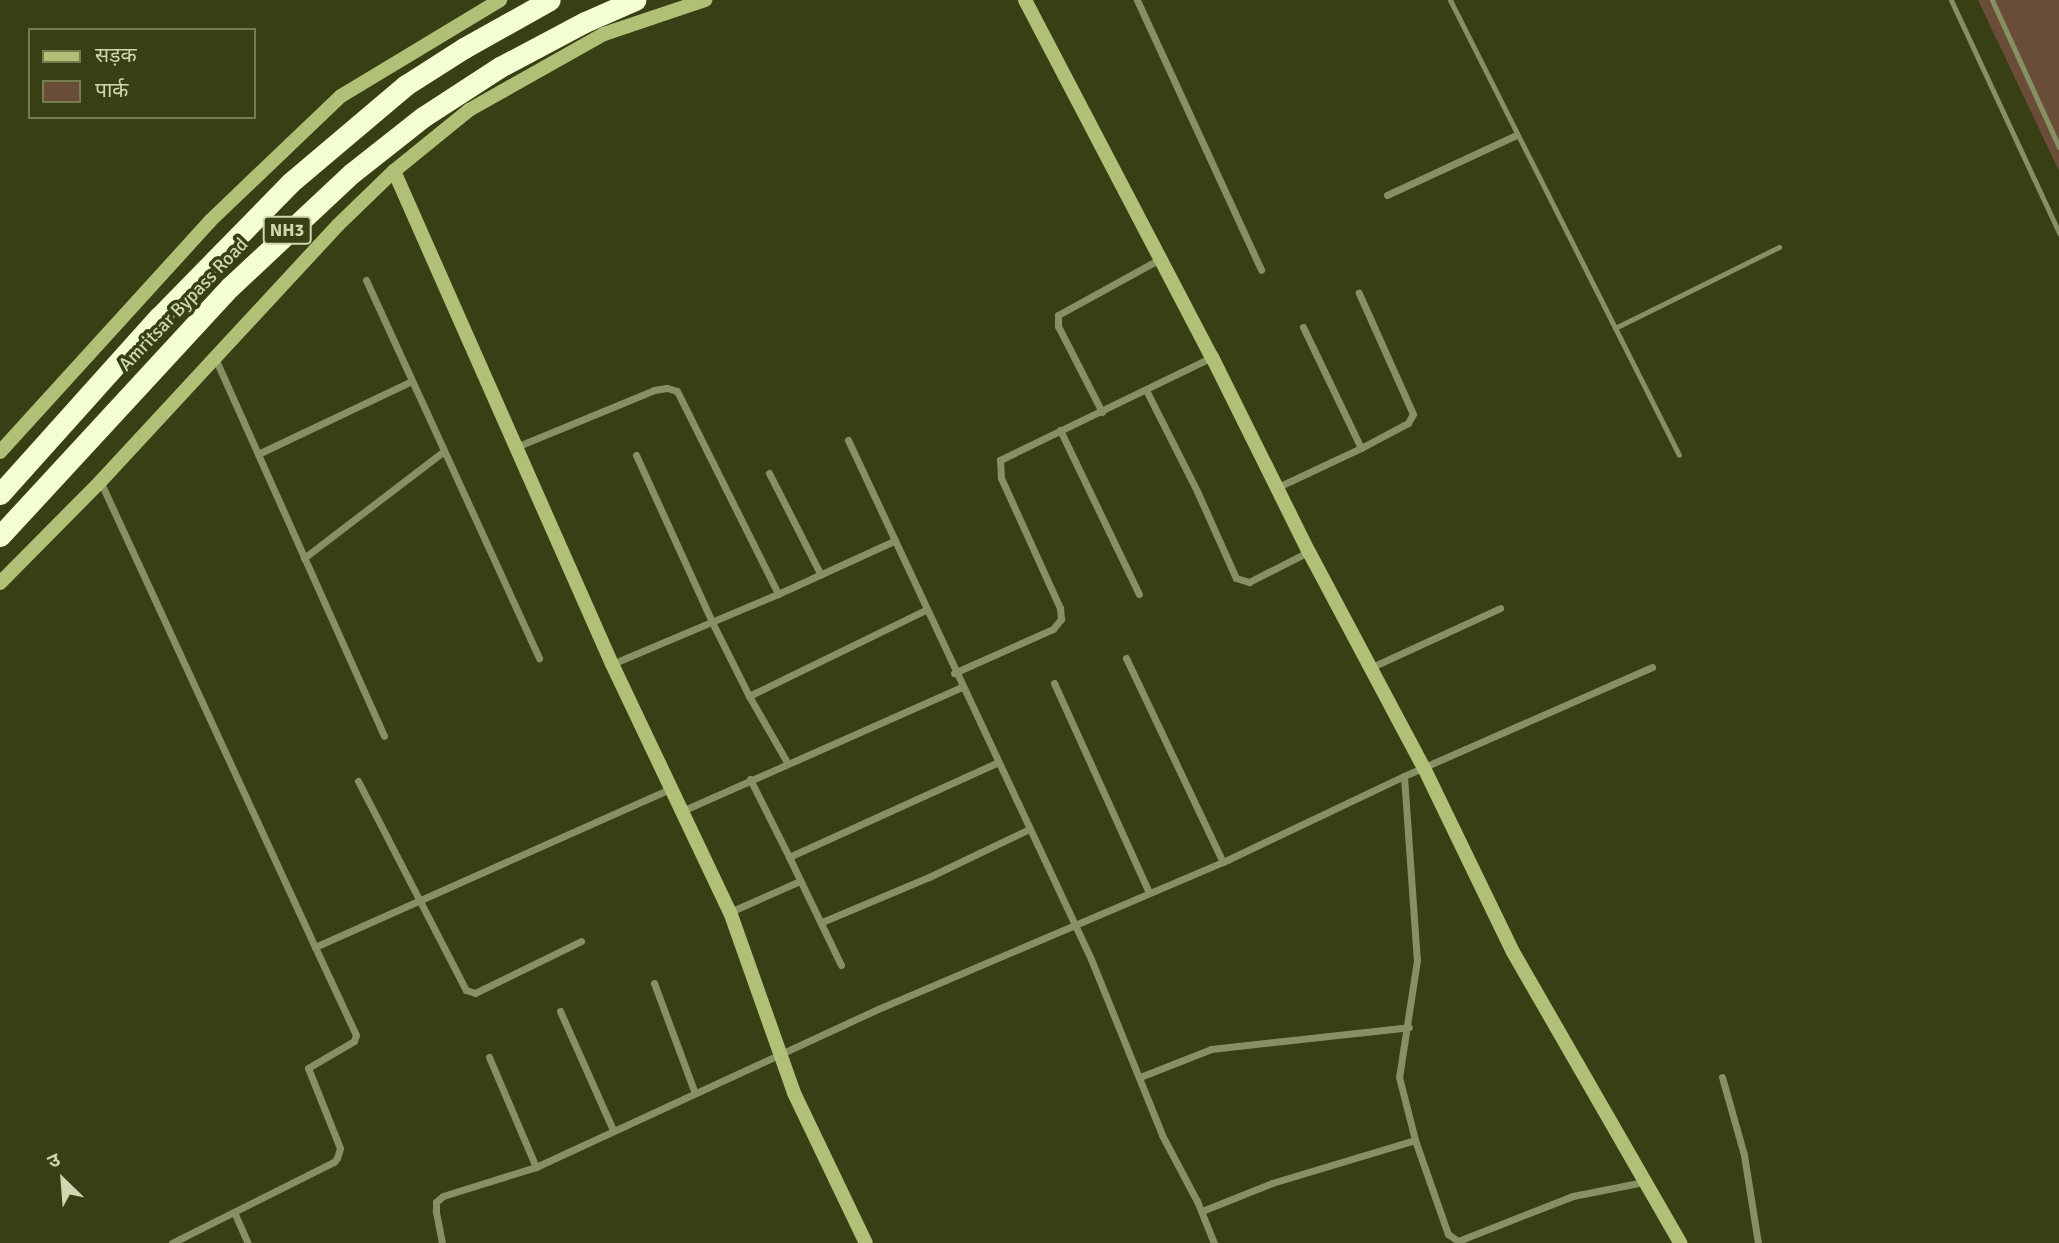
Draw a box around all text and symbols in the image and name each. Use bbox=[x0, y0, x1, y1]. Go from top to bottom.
legend bbox=[28, 28, 256, 119]
text: सड़क bbox=[95, 42, 137, 68]
text: पार्क bbox=[95, 77, 129, 103]
road number: NH3 bbox=[262, 215, 312, 244]
street label: Amritsar Bypass Road bbox=[115, 234, 253, 376]
north arrow bbox=[28, 1145, 98, 1215]
text: उ bbox=[44, 1148, 64, 1174]

